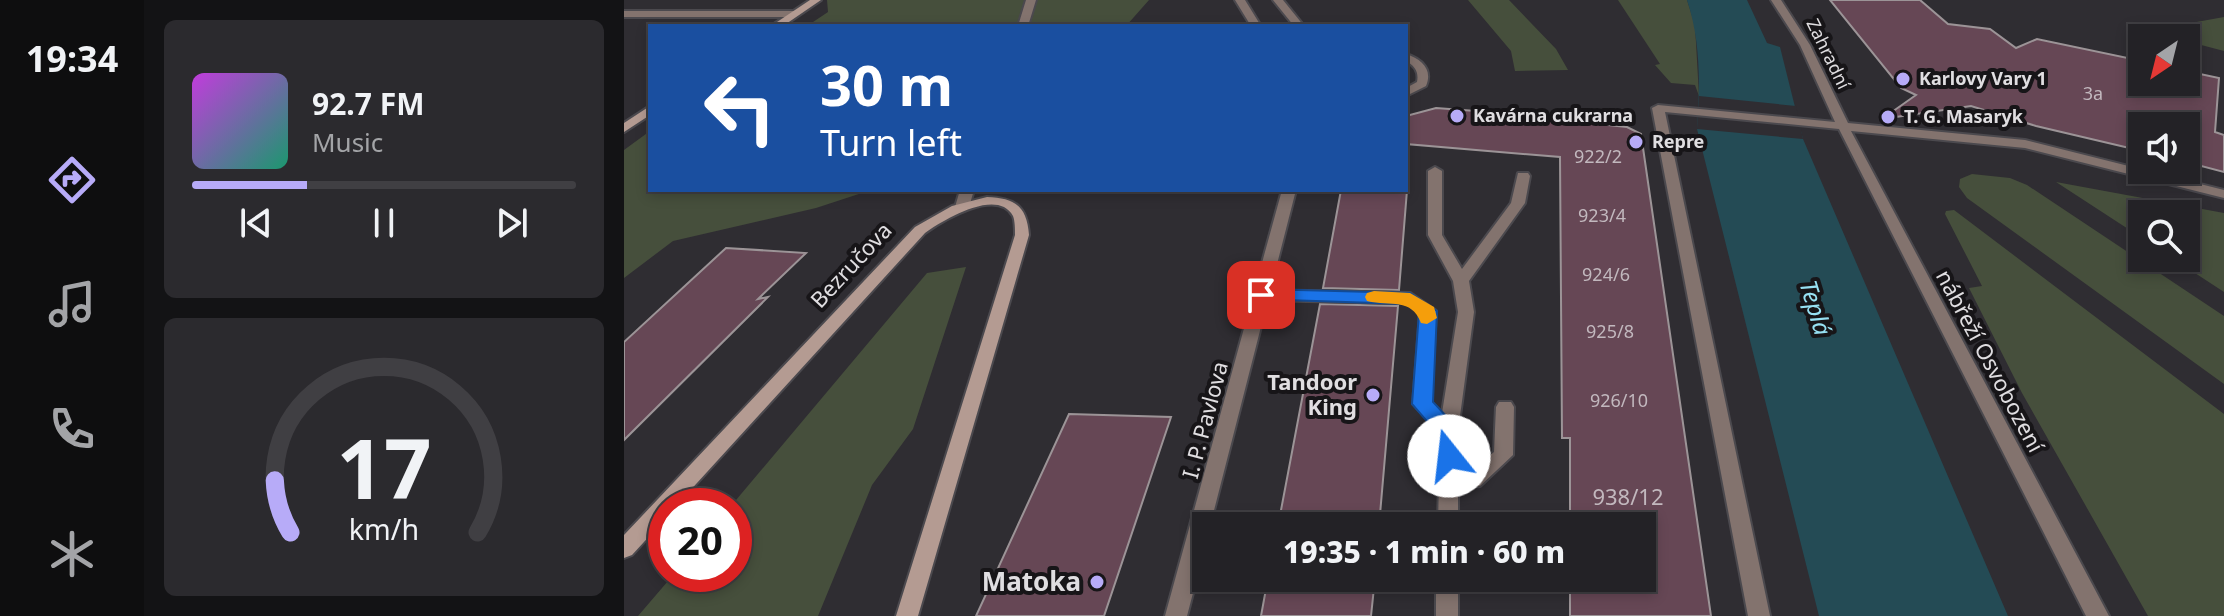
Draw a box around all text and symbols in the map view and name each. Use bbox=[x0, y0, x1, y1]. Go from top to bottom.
street label: Zahradní bbox=[1802, 14, 1856, 93]
north arrow bbox=[2128, 24, 2200, 96]
map controls bbox=[2128, 24, 2200, 272]
text: 19:34 bbox=[26, 34, 118, 83]
text: 30 m bbox=[820, 46, 953, 122]
icon: left bbox=[688, 56, 792, 160]
place label: Karlovy Vary 1 bbox=[1919, 66, 2047, 90]
marker: Karlovy Vary 1 bbox=[1894, 70, 1912, 88]
house number: 3a bbox=[2083, 81, 2103, 105]
text: 92.7 FM bbox=[312, 83, 424, 124]
place label: Kavárna cukrarna bbox=[1473, 103, 1633, 127]
place label: T. G. Masaryk bbox=[1904, 104, 2024, 128]
marker: Kavárna cukrarna bbox=[1448, 107, 1466, 125]
marker: T. G. Masaryk bbox=[1879, 108, 1897, 126]
button: sound bbox=[2128, 112, 2200, 184]
text: Turn left bbox=[820, 118, 962, 167]
text: Music bbox=[312, 124, 383, 160]
place label: Repre bbox=[1652, 129, 1704, 153]
marker: Repre bbox=[1627, 133, 1645, 151]
house number: 922/2 bbox=[1574, 144, 1622, 168]
icon: directions bbox=[44, 152, 100, 208]
button: search bbox=[2128, 200, 2200, 272]
icon: previous bbox=[234, 201, 278, 245]
icon: pause bbox=[362, 201, 406, 245]
icon: next bbox=[490, 201, 534, 245]
house number: 923/4 bbox=[1578, 203, 1626, 227]
street label: Bezručova bbox=[803, 215, 898, 313]
pin bbox=[1227, 261, 1295, 329]
house number: 924/6 bbox=[1582, 262, 1630, 286]
street label: nábřeží Osvobození bbox=[1930, 264, 2052, 458]
icon: arrive bbox=[1239, 273, 1283, 317]
icon: music bbox=[44, 276, 100, 332]
water label: Teplá bbox=[1792, 276, 1841, 340]
house number: 925/8 bbox=[1586, 319, 1634, 343]
street label: I. P. Pavlova bbox=[1174, 358, 1234, 482]
place label: Tandoor King bbox=[1267, 366, 1357, 421]
marker: Tandoor King bbox=[1364, 386, 1382, 404]
house number: 926/10 bbox=[1590, 388, 1648, 412]
icon: phone bbox=[44, 401, 100, 457]
text: 17 bbox=[336, 410, 432, 523]
position arrow bbox=[1407, 414, 1491, 498]
house number: 938/12 bbox=[1592, 481, 1664, 511]
speed limit sign: 20 bbox=[648, 488, 752, 592]
text: km/h bbox=[349, 509, 419, 548]
icon: climate bbox=[44, 526, 100, 582]
text: 19:35 · 1 min · 60 m bbox=[1283, 531, 1565, 572]
place label: Matoka bbox=[982, 563, 1081, 599]
marker: Matoka bbox=[1088, 573, 1106, 591]

